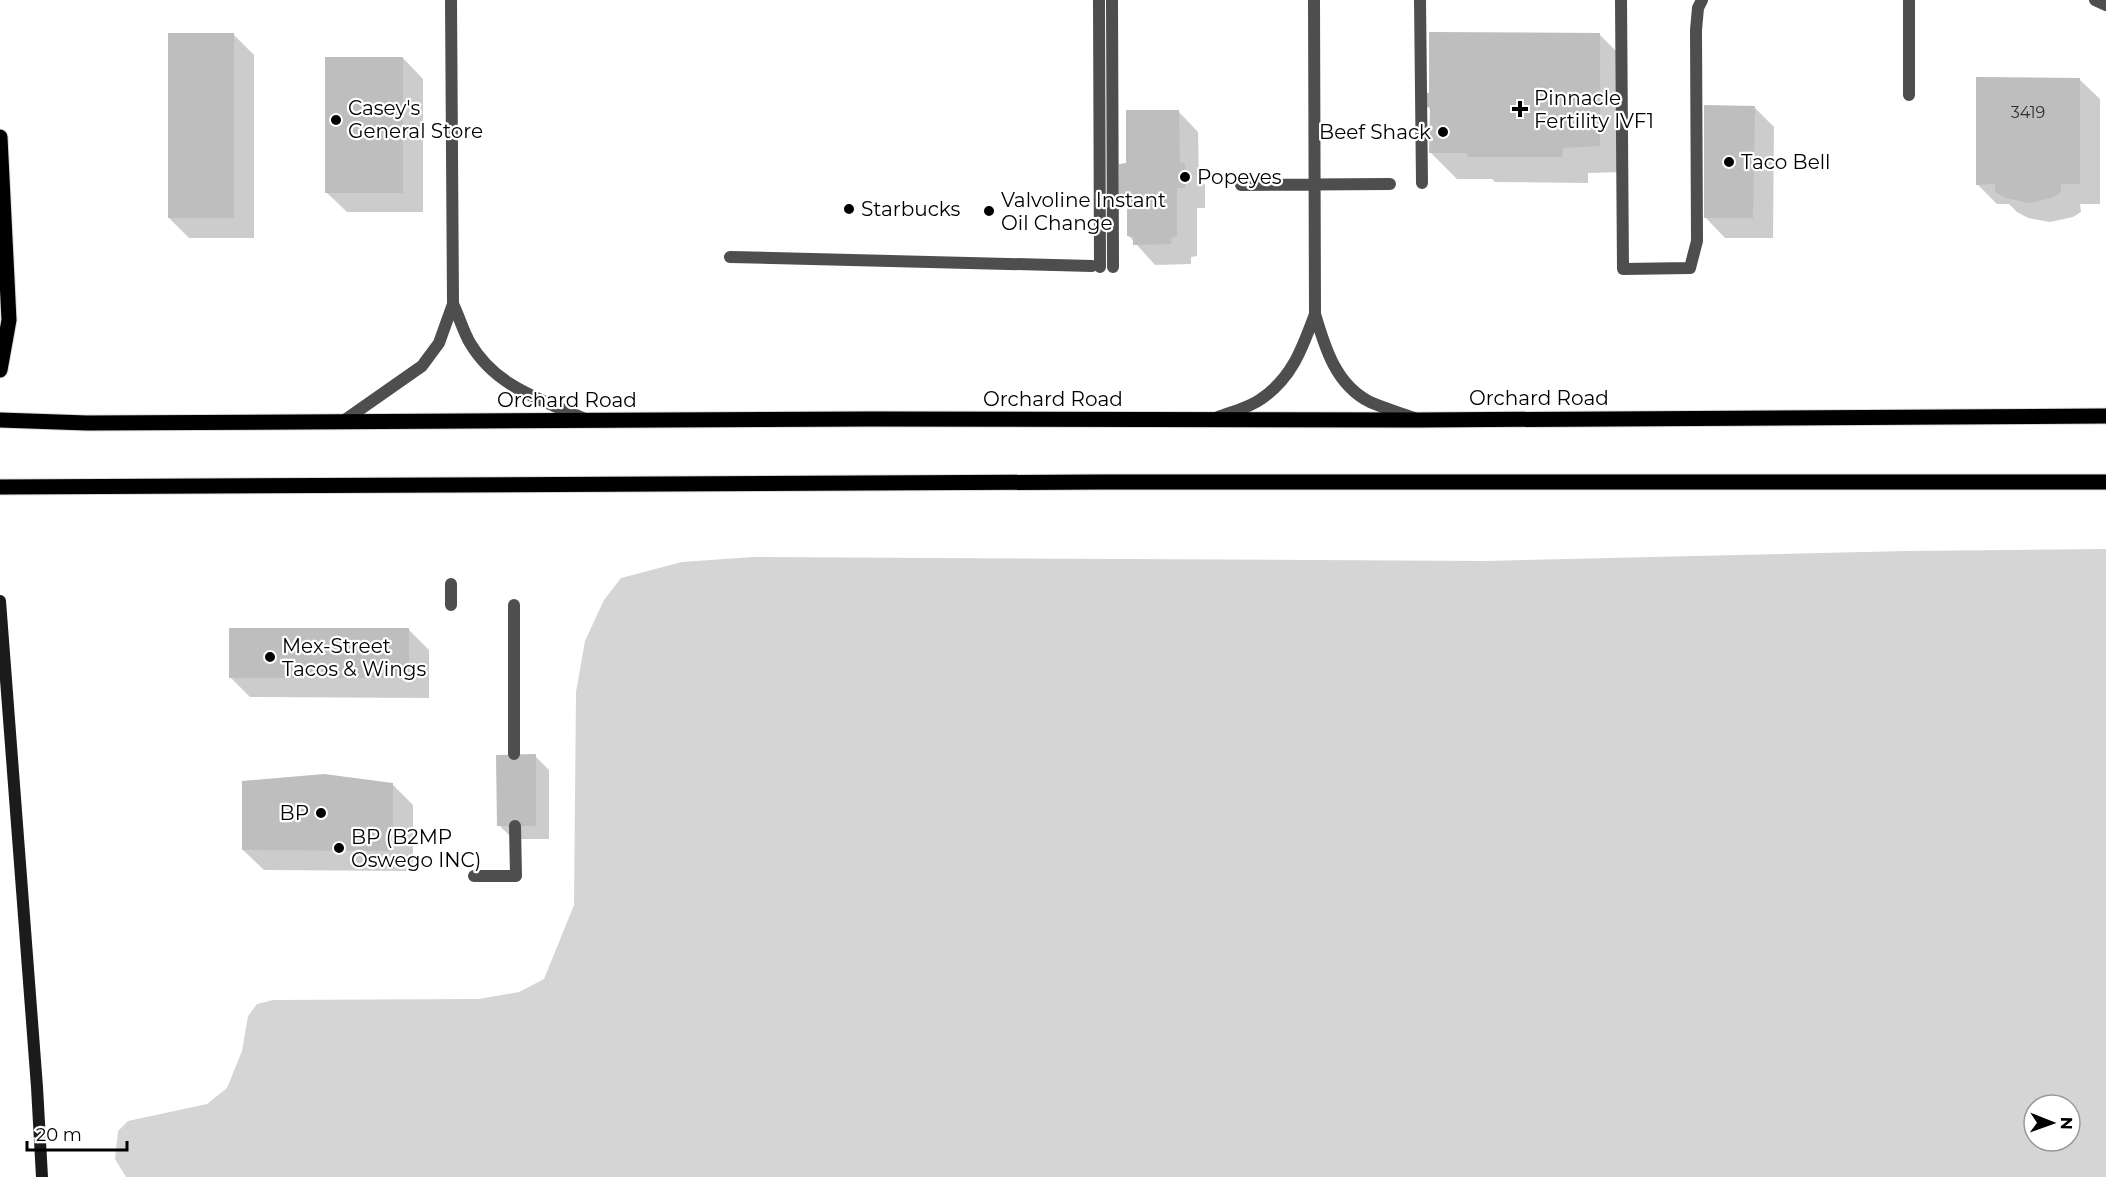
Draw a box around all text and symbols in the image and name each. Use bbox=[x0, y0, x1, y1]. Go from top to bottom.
place label: Pinnacle Fertility IVF1 bbox=[1534, 86, 1654, 133]
place label: Casey's General Store bbox=[348, 96, 483, 143]
marker: Pinnacle Fertility IVF1 bbox=[1511, 100, 1529, 118]
house number: 3419 bbox=[2011, 103, 2045, 122]
marker: Casey's General Store bbox=[329, 113, 343, 127]
place label: Beef Shack bbox=[1319, 120, 1431, 144]
marker: Beef Shack bbox=[1436, 125, 1450, 139]
place label: Taco Bell bbox=[1741, 150, 1831, 174]
marker: Taco Bell bbox=[1722, 155, 1736, 169]
place label: Popeyes bbox=[1197, 165, 1282, 189]
marker: Popeyes bbox=[1178, 170, 1192, 184]
place label: Valvoline Instant Oil Change bbox=[1001, 188, 1166, 235]
place label: Starbucks bbox=[861, 197, 960, 221]
marker: Starbucks bbox=[842, 202, 856, 216]
marker: Valvoline Instant Oil Change bbox=[982, 204, 996, 218]
street label: Orchard Road bbox=[1469, 386, 1609, 410]
street label: Orchard Road bbox=[983, 387, 1123, 411]
street label: Orchard Road bbox=[497, 388, 637, 412]
place label: Mex-Street Tacos & Wings bbox=[282, 634, 426, 681]
marker: Mex-Street Tacos & Wings bbox=[263, 650, 277, 664]
place label: BP bbox=[280, 801, 309, 825]
marker: BP bbox=[314, 806, 328, 820]
place label: BP (B2MP Oswego INC) bbox=[351, 825, 481, 872]
marker: BP (B2MP Oswego INC) bbox=[332, 841, 346, 855]
north arrow bbox=[2022, 1093, 2082, 1153]
scale bar bbox=[27, 1114, 128, 1152]
text: N bbox=[2057, 1117, 2076, 1130]
text: 20 m bbox=[36, 1124, 82, 1146]

